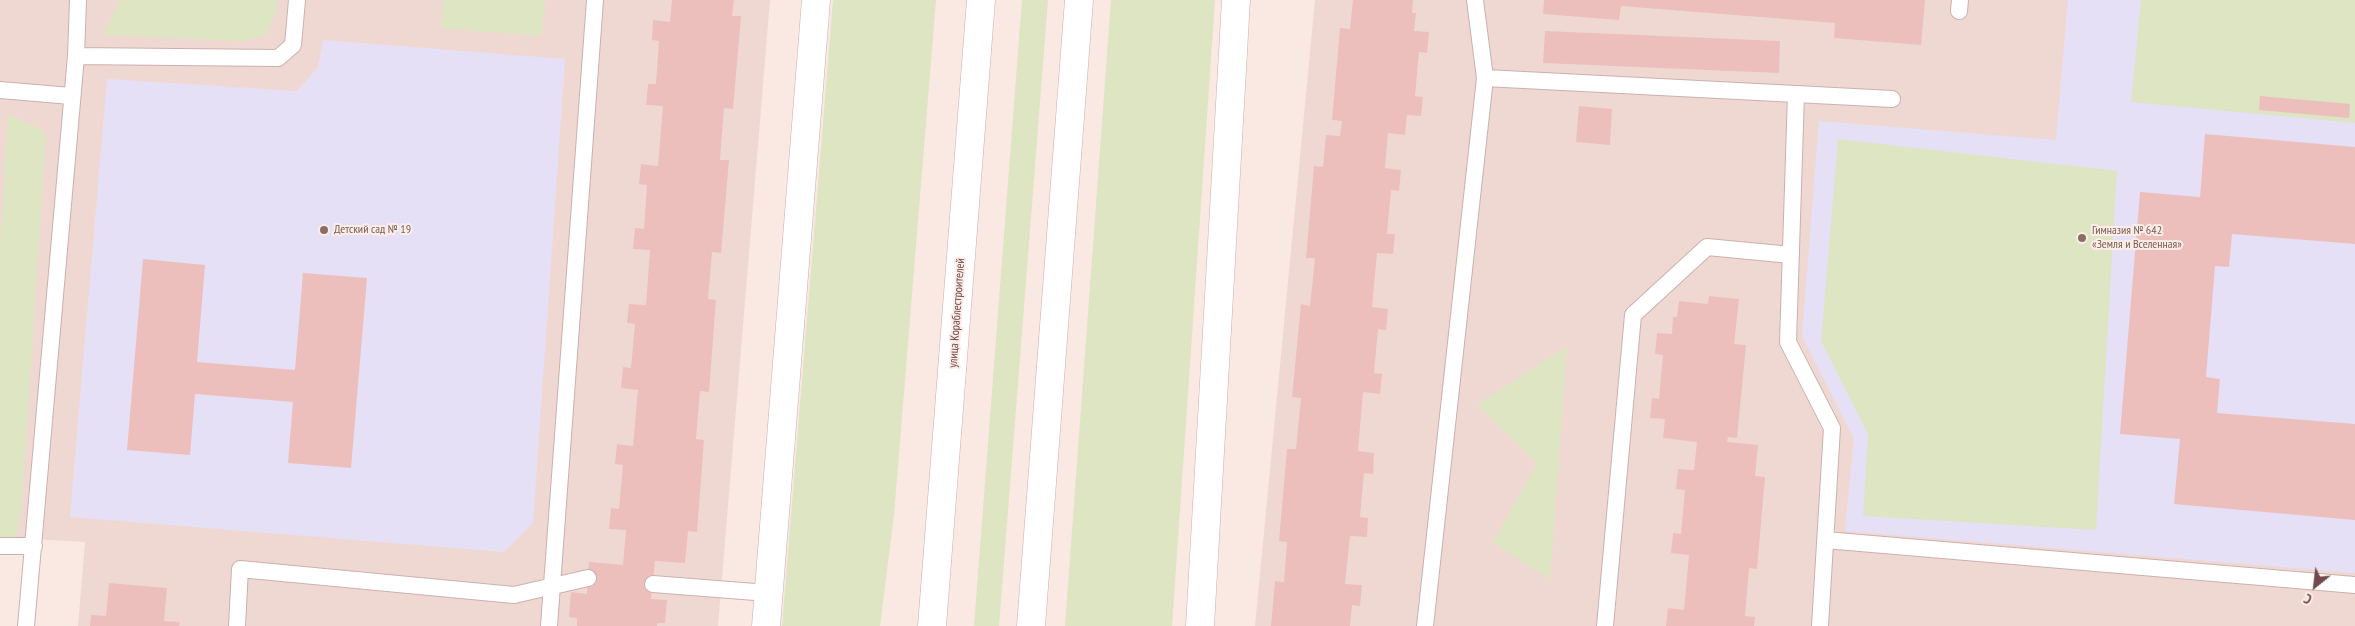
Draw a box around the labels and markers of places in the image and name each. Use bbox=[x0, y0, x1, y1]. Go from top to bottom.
place label: Детский сад № 19 bbox=[334, 223, 411, 237]
marker: Детский сад № 19 bbox=[318, 224, 330, 236]
place label: Гимназия № 642 «Земля и Вселенная» bbox=[2092, 224, 2182, 252]
marker: Гимназия № 642 «Земля и Вселенная» bbox=[2076, 232, 2088, 244]

